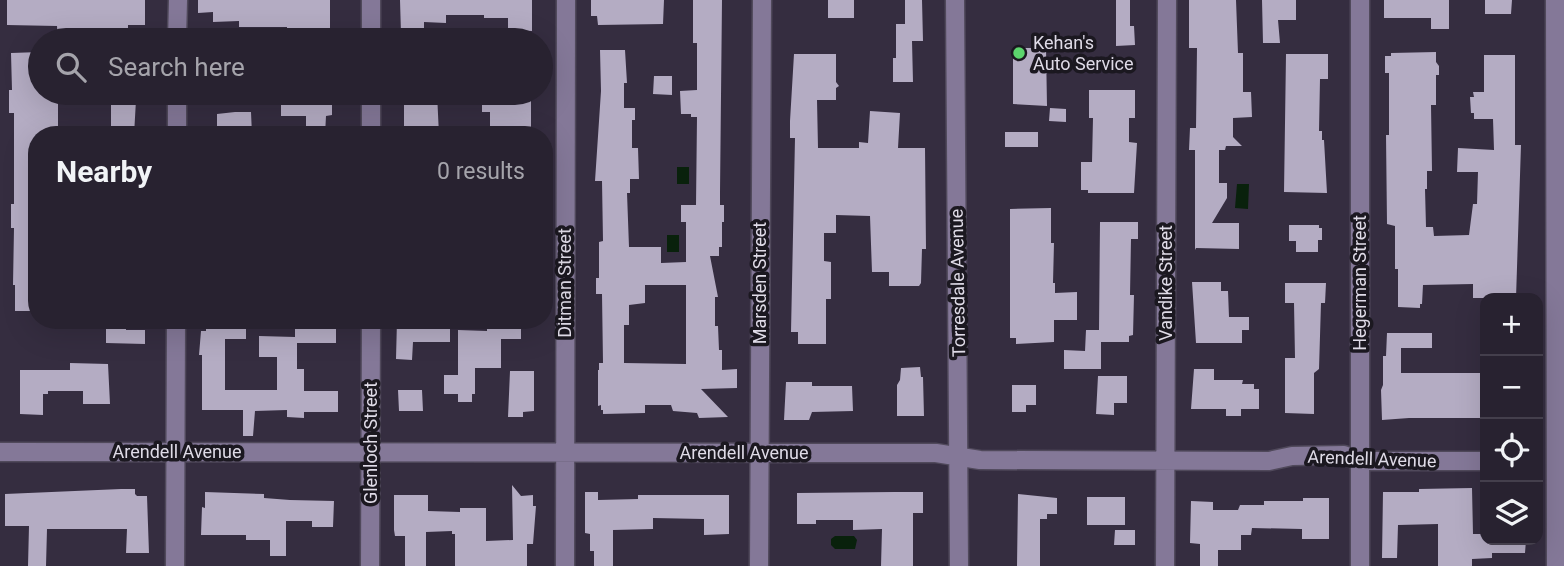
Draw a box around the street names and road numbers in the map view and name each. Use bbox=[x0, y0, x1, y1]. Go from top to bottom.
street label: Torresdale Avenue bbox=[946, 209, 969, 357]
street label: Hegerman Street bbox=[1349, 215, 1370, 351]
street label: Marsden Street bbox=[749, 222, 770, 344]
street label: Vandike Street bbox=[1155, 225, 1176, 341]
street label: Ditman Street bbox=[554, 228, 575, 338]
street label: Glenloch Street bbox=[360, 382, 381, 504]
street label: Arendell Avenue bbox=[113, 441, 241, 462]
street label: Arendell Avenue bbox=[680, 442, 808, 463]
street label: Arendell Avenue bbox=[1307, 446, 1437, 471]

